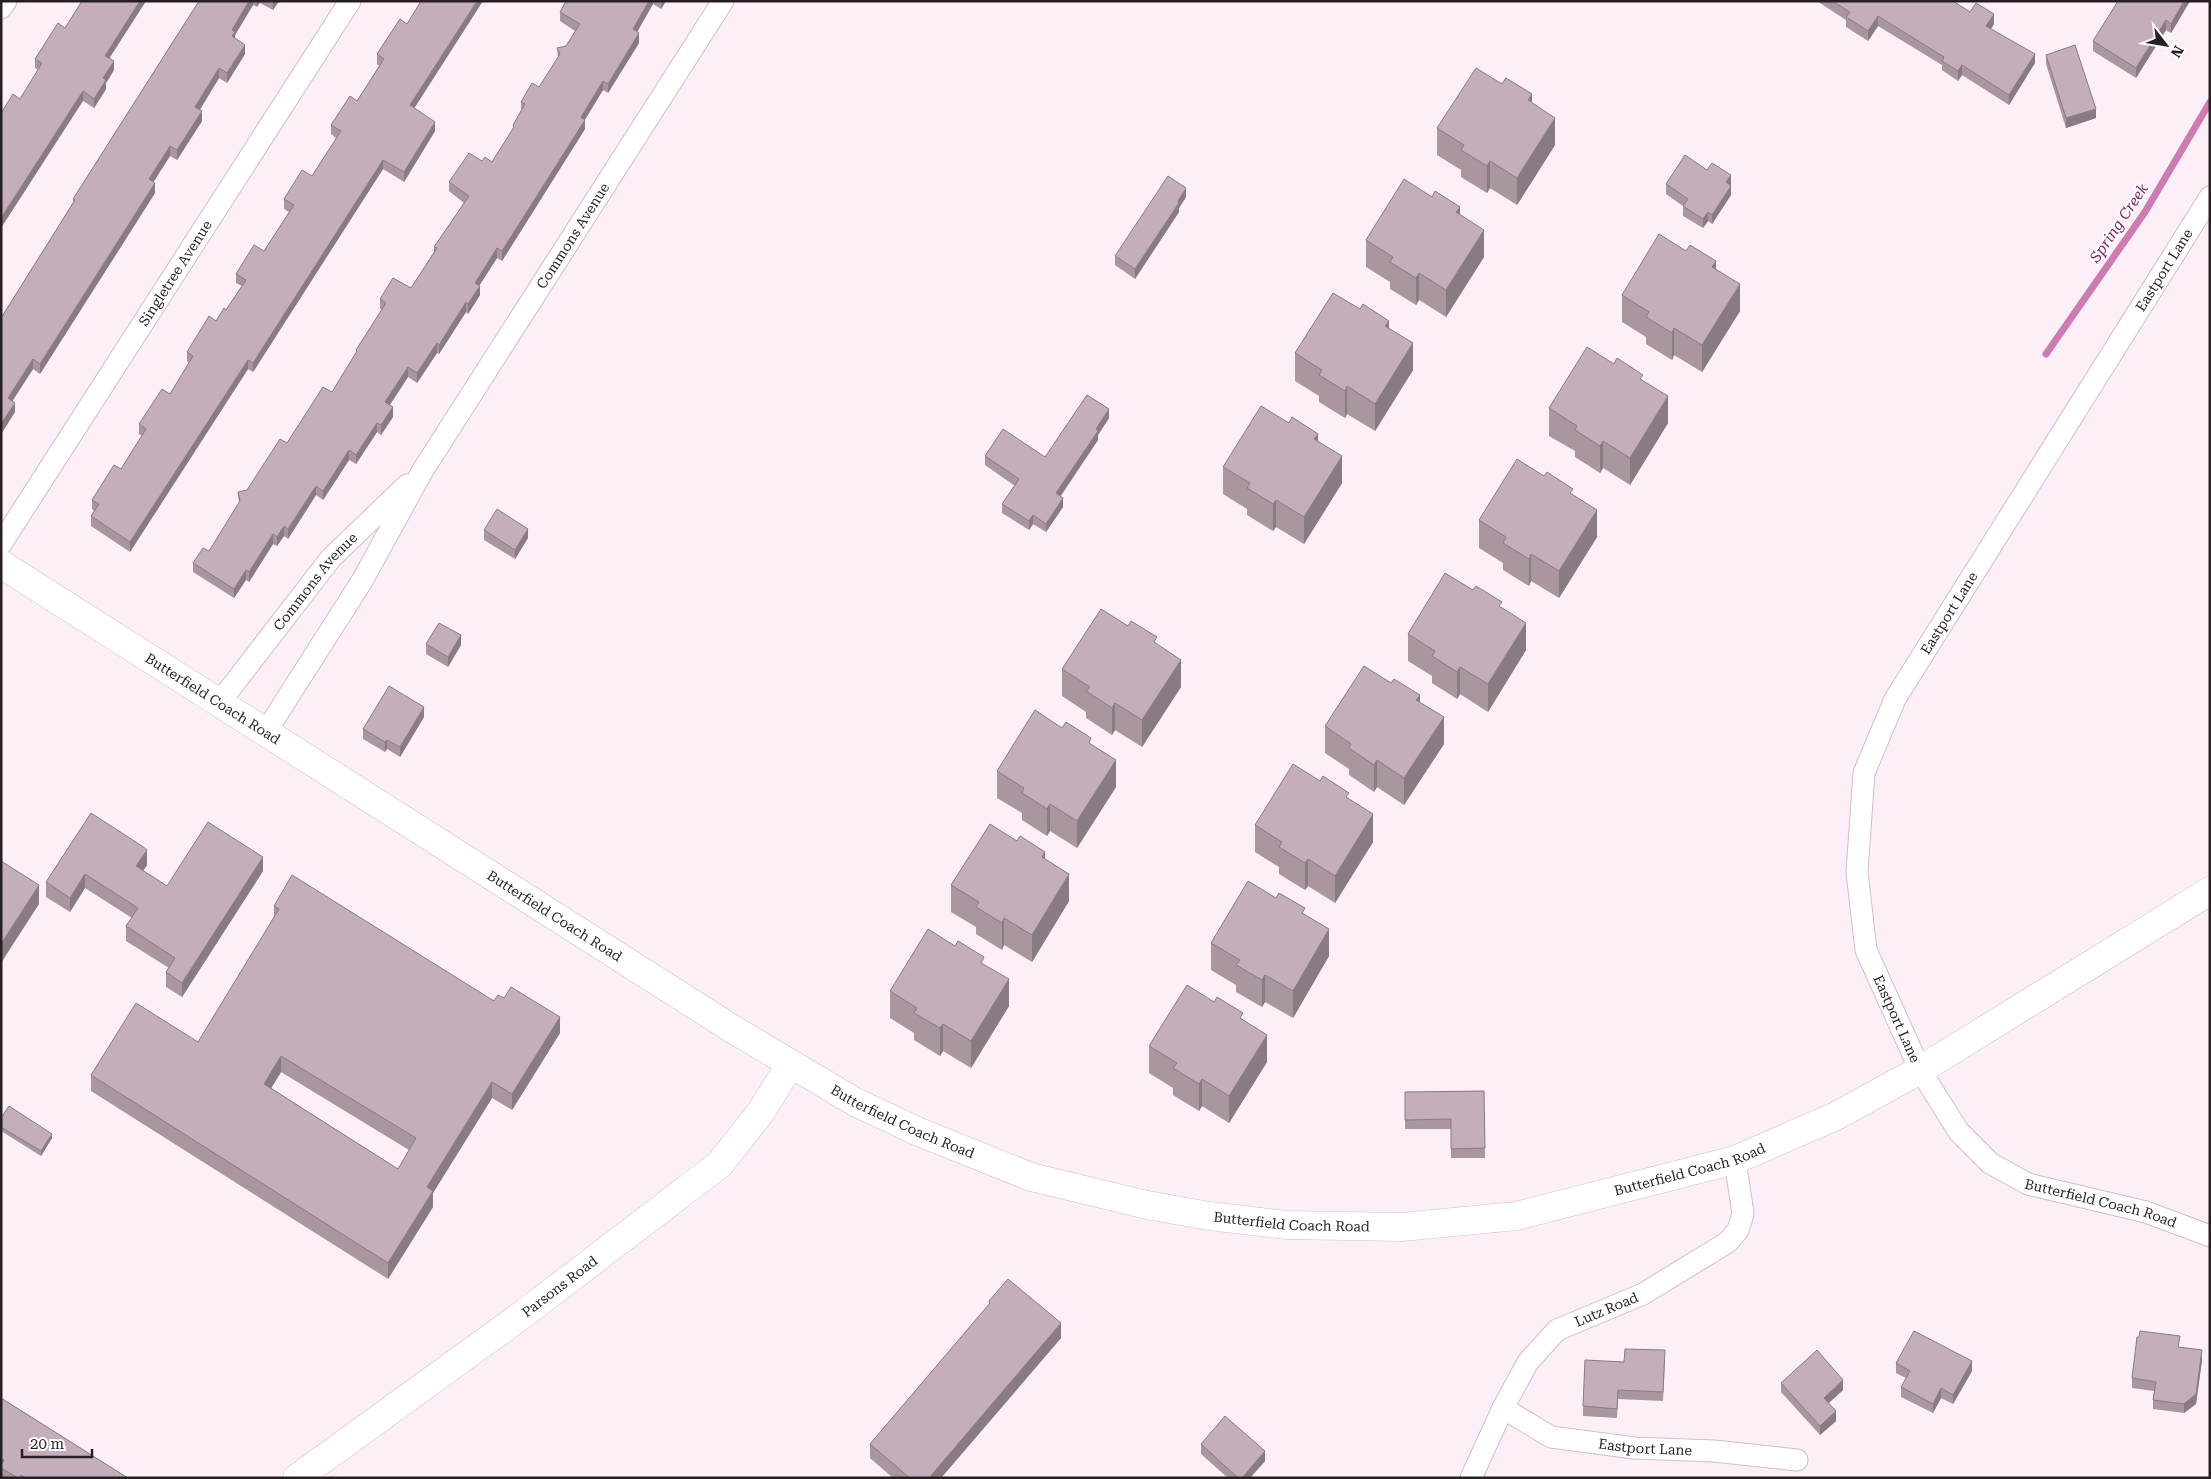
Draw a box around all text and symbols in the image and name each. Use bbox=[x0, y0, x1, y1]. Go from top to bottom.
north arrow bbox=[2141, 20, 2191, 70]
text: N bbox=[2167, 43, 2187, 61]
water label: Spring Creek bbox=[2085, 179, 2152, 267]
street label: Commons Avenue bbox=[533, 180, 613, 292]
street label: Singletree Avenue bbox=[135, 217, 215, 329]
street label: Eastport Lane bbox=[2132, 226, 2196, 314]
street label: Commons Avenue bbox=[270, 529, 361, 634]
street label: Eastport Lane bbox=[1917, 569, 1981, 657]
street label: Butterfield Coach Road bbox=[142, 650, 283, 747]
street label: Butterfield Coach Road bbox=[484, 867, 625, 965]
street label: Eastport Lane bbox=[1870, 972, 1924, 1065]
street label: Butterfield Coach Road bbox=[828, 1081, 977, 1162]
street label: Butterfield Coach Road bbox=[1612, 1140, 1768, 1199]
street label: Butterfield Coach Road bbox=[2023, 1176, 2179, 1231]
street label: Butterfield Coach Road bbox=[1213, 1209, 1370, 1234]
street label: Parsons Road bbox=[519, 1252, 600, 1320]
street label: Lutz Road bbox=[1572, 1289, 1641, 1330]
scale bar bbox=[22, 1426, 92, 1458]
text: 20 m bbox=[30, 1435, 65, 1453]
street label: Eastport Lane bbox=[1597, 1435, 1693, 1458]

